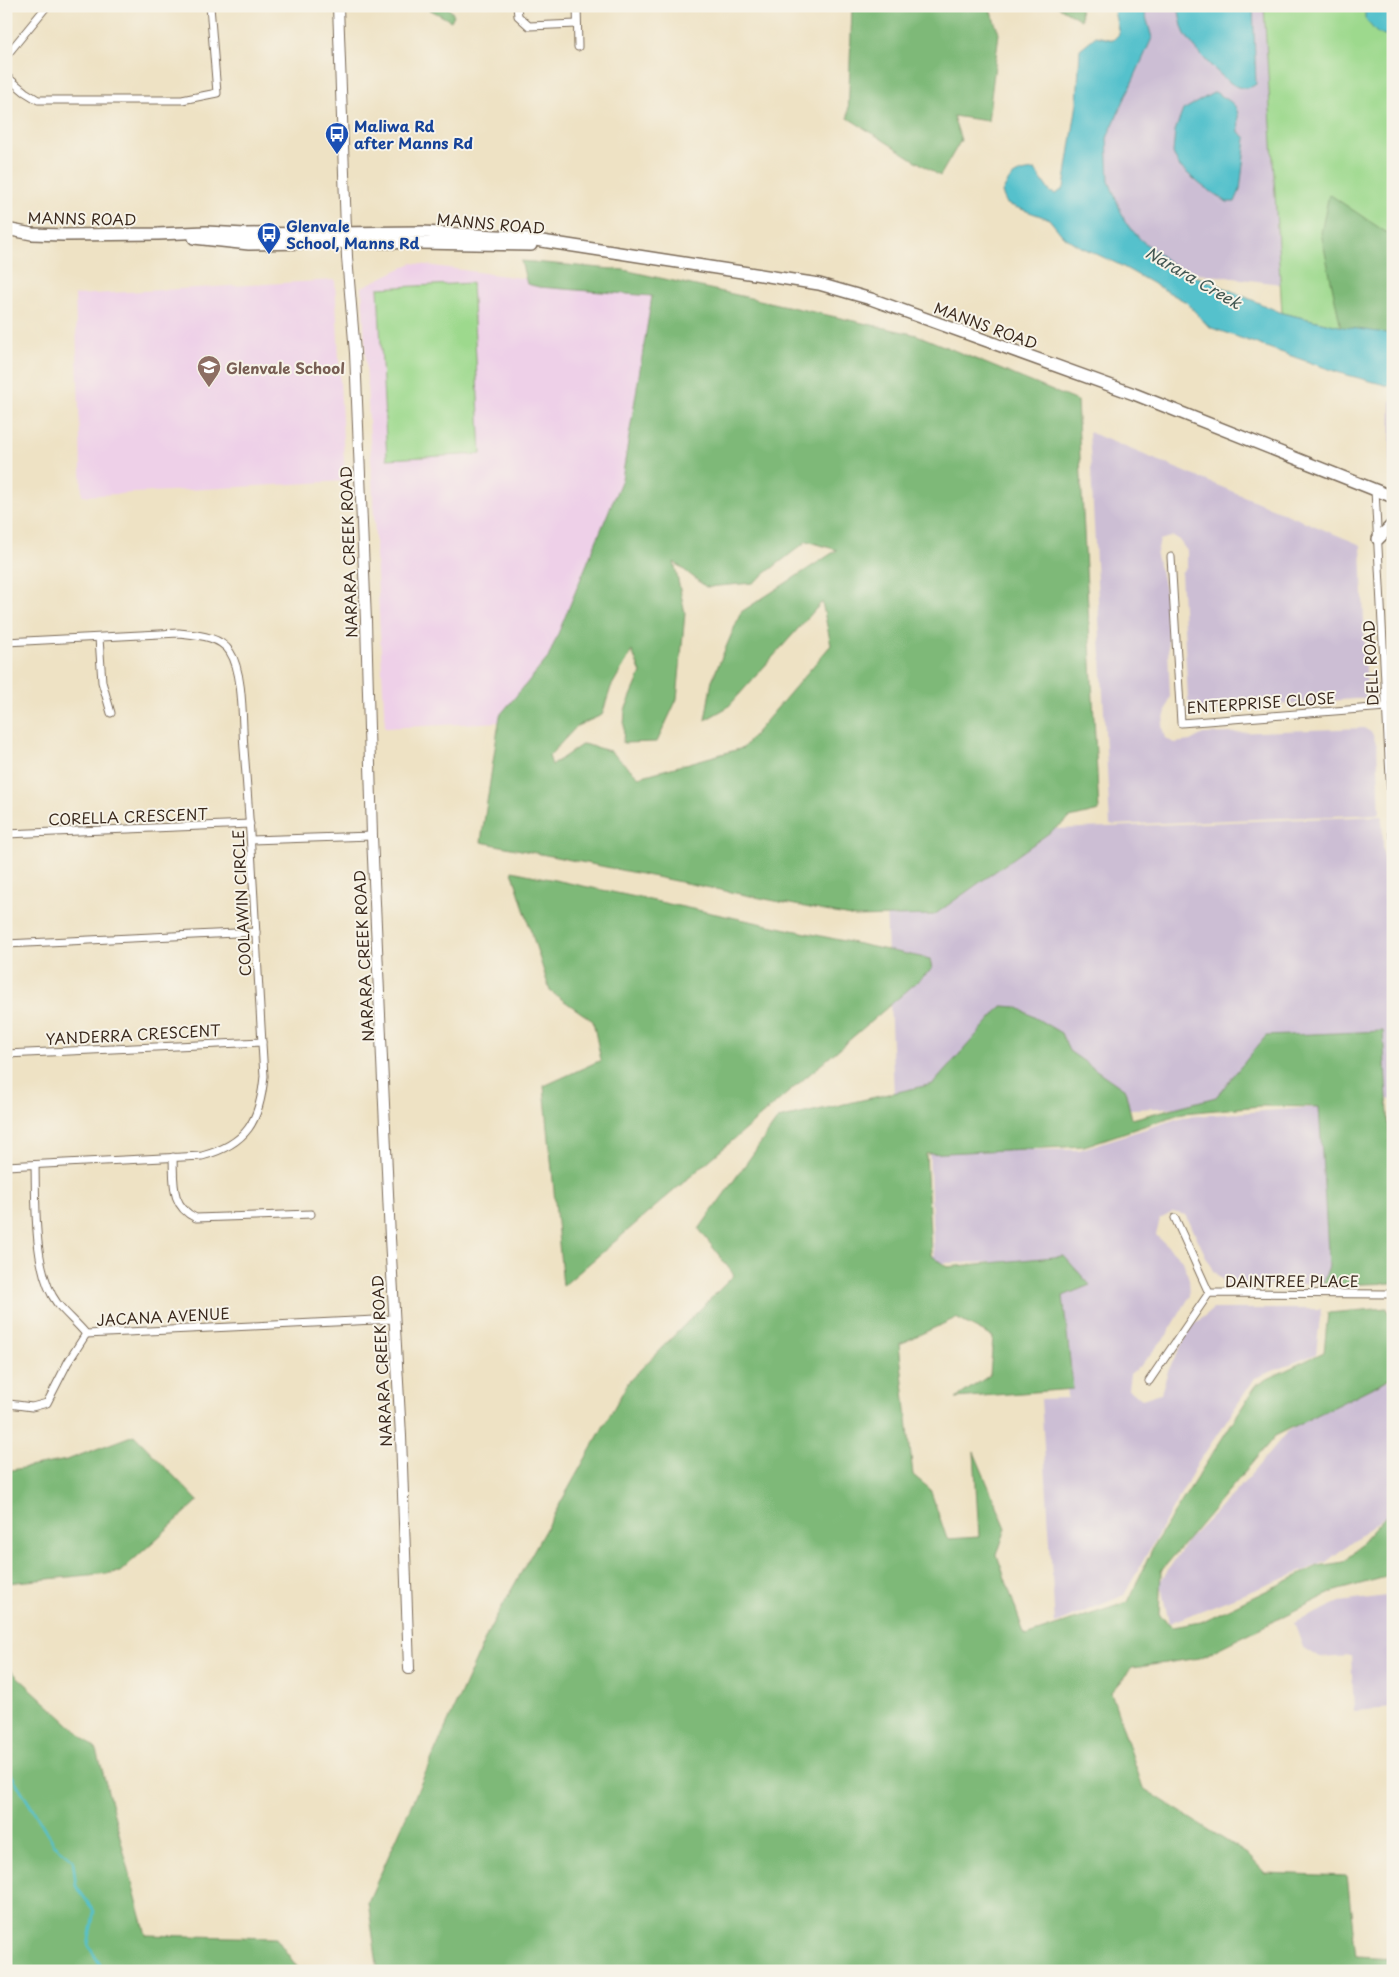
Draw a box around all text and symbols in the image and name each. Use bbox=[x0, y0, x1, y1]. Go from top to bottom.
place label: Maliwa Rd after Manns Rd bbox=[354, 114, 473, 154]
bus stop icon: Maliwa Rd after Manns Rd bbox=[324, 121, 350, 155]
street label: MANNS ROAD bbox=[28, 206, 136, 230]
street label: MANNS ROAD bbox=[436, 207, 546, 239]
place label: Glenvale School, Manns Rd bbox=[286, 214, 419, 254]
bus stop icon: Glenvale School, Manns Rd bbox=[256, 221, 282, 255]
water label: Narara Creek bbox=[1142, 240, 1248, 315]
street label: MANNS ROAD bbox=[931, 296, 1041, 354]
school or university icon: Glenvale School bbox=[196, 354, 222, 388]
place label: Glenvale School bbox=[226, 356, 345, 379]
street label: NARARA CREEK ROAD bbox=[334, 466, 362, 638]
street label: DELL ROAD bbox=[1356, 620, 1384, 706]
street label: ENTERPRISE CLOSE bbox=[1186, 685, 1336, 719]
street label: CORELLA CRESCENT bbox=[48, 802, 209, 830]
street label: COOLAWIN CIRCLE bbox=[226, 829, 256, 977]
street label: NARARA CREEK ROAD bbox=[347, 870, 379, 1042]
street label: YANDERRA CRESCENT bbox=[45, 1018, 222, 1050]
street label: DAINTREE PLACE bbox=[1225, 1269, 1359, 1292]
street label: NARARA CREEK ROAD bbox=[365, 1275, 397, 1447]
street label: JACANA AVENUE bbox=[96, 1301, 230, 1331]

